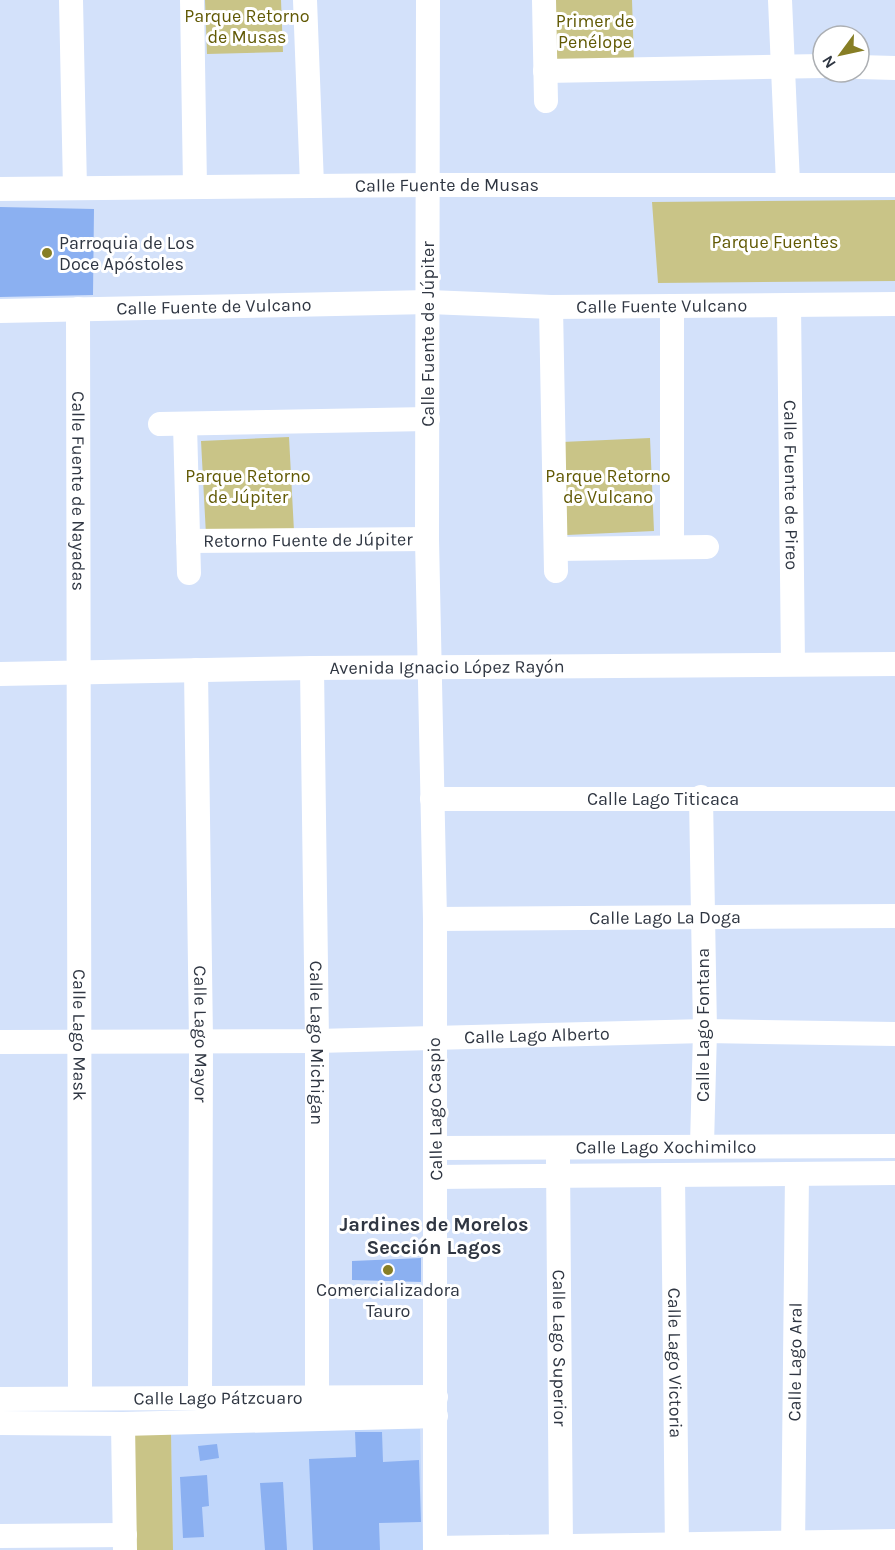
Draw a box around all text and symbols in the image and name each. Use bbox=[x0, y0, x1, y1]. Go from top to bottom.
park label: Parque Retorno de Musas bbox=[184, 5, 310, 48]
park label: Primer de Penélope bbox=[556, 10, 634, 53]
north arrow bbox=[811, 24, 871, 84]
text: N bbox=[818, 52, 840, 72]
street label: Calle Fuente de Musas bbox=[355, 174, 539, 197]
park label: Parque Fuentes bbox=[712, 231, 838, 253]
place label: Parroquia de Los Doce Apóstoles bbox=[59, 232, 195, 275]
street label: Calle Fuente de Júpiter bbox=[417, 241, 439, 427]
marker: Parroquia de Los Doce Apóstoles bbox=[40, 246, 54, 260]
street label: Calle Fuente de Vulcano bbox=[116, 293, 312, 320]
street label: Calle Fuente Vulcano bbox=[576, 294, 747, 318]
street label: Calle Fuente de Nayadas bbox=[67, 391, 90, 591]
street label: Calle Fuente de Pireo bbox=[779, 400, 803, 570]
park label: Parque Retorno de Júpiter bbox=[185, 465, 311, 508]
park label: Parque Retorno de Vulcano bbox=[545, 465, 671, 508]
street label: Retorno Fuente de Júpiter bbox=[203, 528, 413, 552]
street label: Avenida Ignacio López Rayón bbox=[329, 655, 565, 679]
street label: Calle Lago Titicaca bbox=[587, 788, 739, 810]
street label: Calle Lago La Doga bbox=[589, 906, 741, 929]
street label: Calle Lago Fontana bbox=[692, 948, 714, 1102]
street label: Calle Lago Michigan bbox=[305, 961, 328, 1125]
street label: Calle Lago Mayor bbox=[189, 965, 212, 1103]
street label: Calle Lago Mask bbox=[68, 969, 90, 1101]
street label: Calle Lago Alberto bbox=[464, 1022, 610, 1048]
street label: Calle Lago Caspio bbox=[423, 1037, 447, 1181]
street label: Calle Lago Xochimilco bbox=[576, 1136, 756, 1158]
district label: Jardines de Morelos Sección Lagos bbox=[339, 1213, 529, 1259]
marker: Comercializadora Tauro bbox=[381, 1263, 395, 1277]
street label: Calle Lago Superior bbox=[548, 1269, 571, 1427]
place label: Comercializadora Tauro bbox=[316, 1279, 460, 1322]
street label: Calle Lago Victoria bbox=[663, 1288, 687, 1438]
street label: Calle Lago Aral bbox=[783, 1302, 807, 1422]
street label: Calle Lago Pátzcuaro bbox=[133, 1387, 303, 1409]

